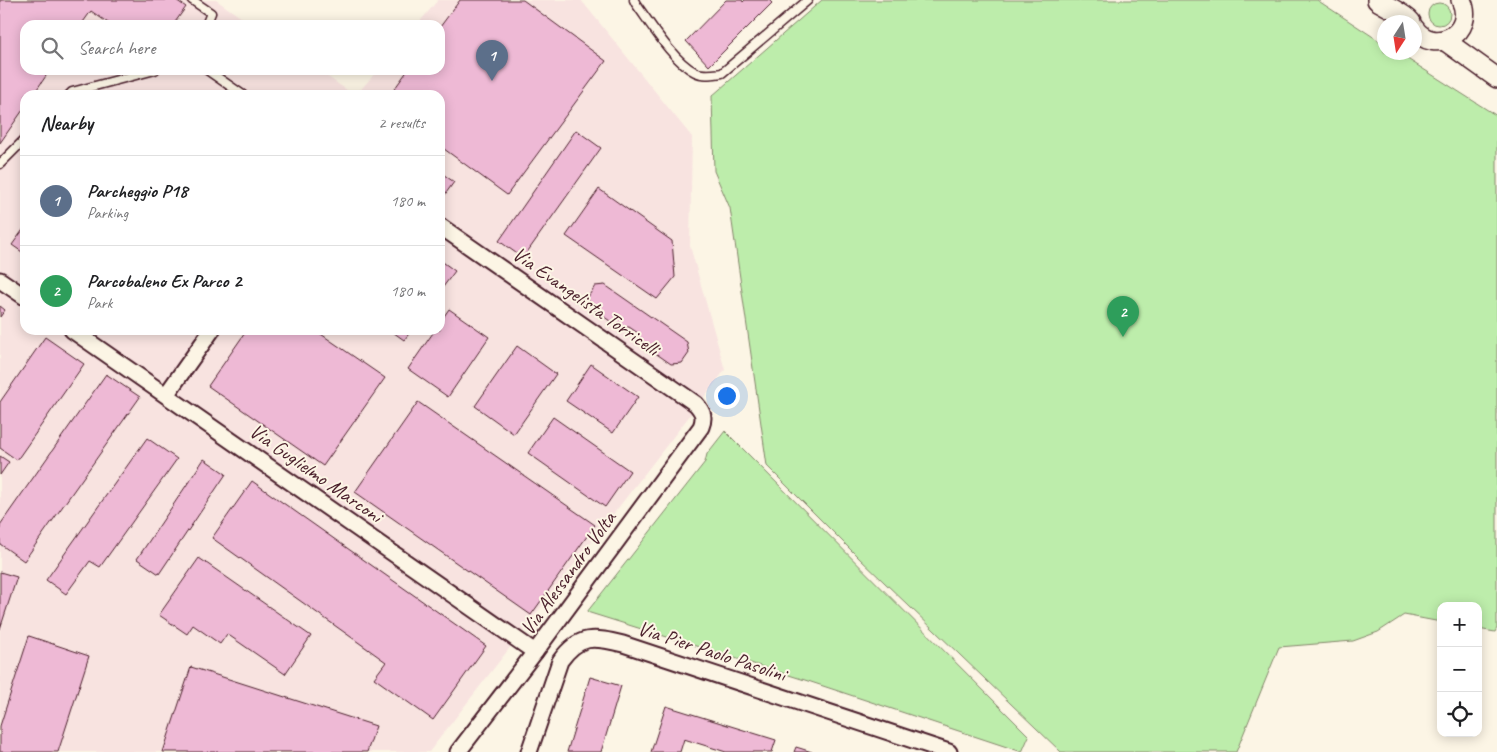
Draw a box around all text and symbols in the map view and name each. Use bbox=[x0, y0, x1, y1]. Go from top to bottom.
north arrow bbox=[1377, 15, 1422, 60]
search box bbox=[20, 20, 445, 75]
icon: search bbox=[38, 34, 66, 62]
text: Search here bbox=[78, 36, 155, 60]
pin: 1 bbox=[476, 40, 508, 81]
text: Nearby bbox=[40, 110, 93, 136]
text: 2 results bbox=[378, 113, 425, 133]
text: Parcheggio P18 bbox=[87, 179, 187, 203]
text: 1 bbox=[52, 191, 60, 211]
text: 180 m bbox=[391, 191, 425, 211]
text: Parking bbox=[87, 203, 128, 223]
street label: Via Evangelista Torricelli bbox=[508, 241, 667, 363]
text: Parcobaleno Ex Parco 2 bbox=[87, 269, 242, 293]
text: 2 bbox=[52, 281, 60, 301]
text: 180 m bbox=[391, 281, 425, 301]
text: Park bbox=[87, 293, 112, 313]
pin: 2 bbox=[1107, 296, 1139, 337]
your location bbox=[714, 383, 740, 409]
street label: Via Guglielmo Marconi bbox=[245, 418, 390, 530]
street label: Via Alessandro Volta bbox=[514, 505, 623, 640]
map controls bbox=[1437, 602, 1482, 737]
button: + bbox=[1437, 602, 1482, 647]
street label: Via Pier Paolo Pasolini bbox=[634, 615, 792, 688]
button: − bbox=[1437, 647, 1482, 692]
button: locate bbox=[1437, 692, 1482, 737]

